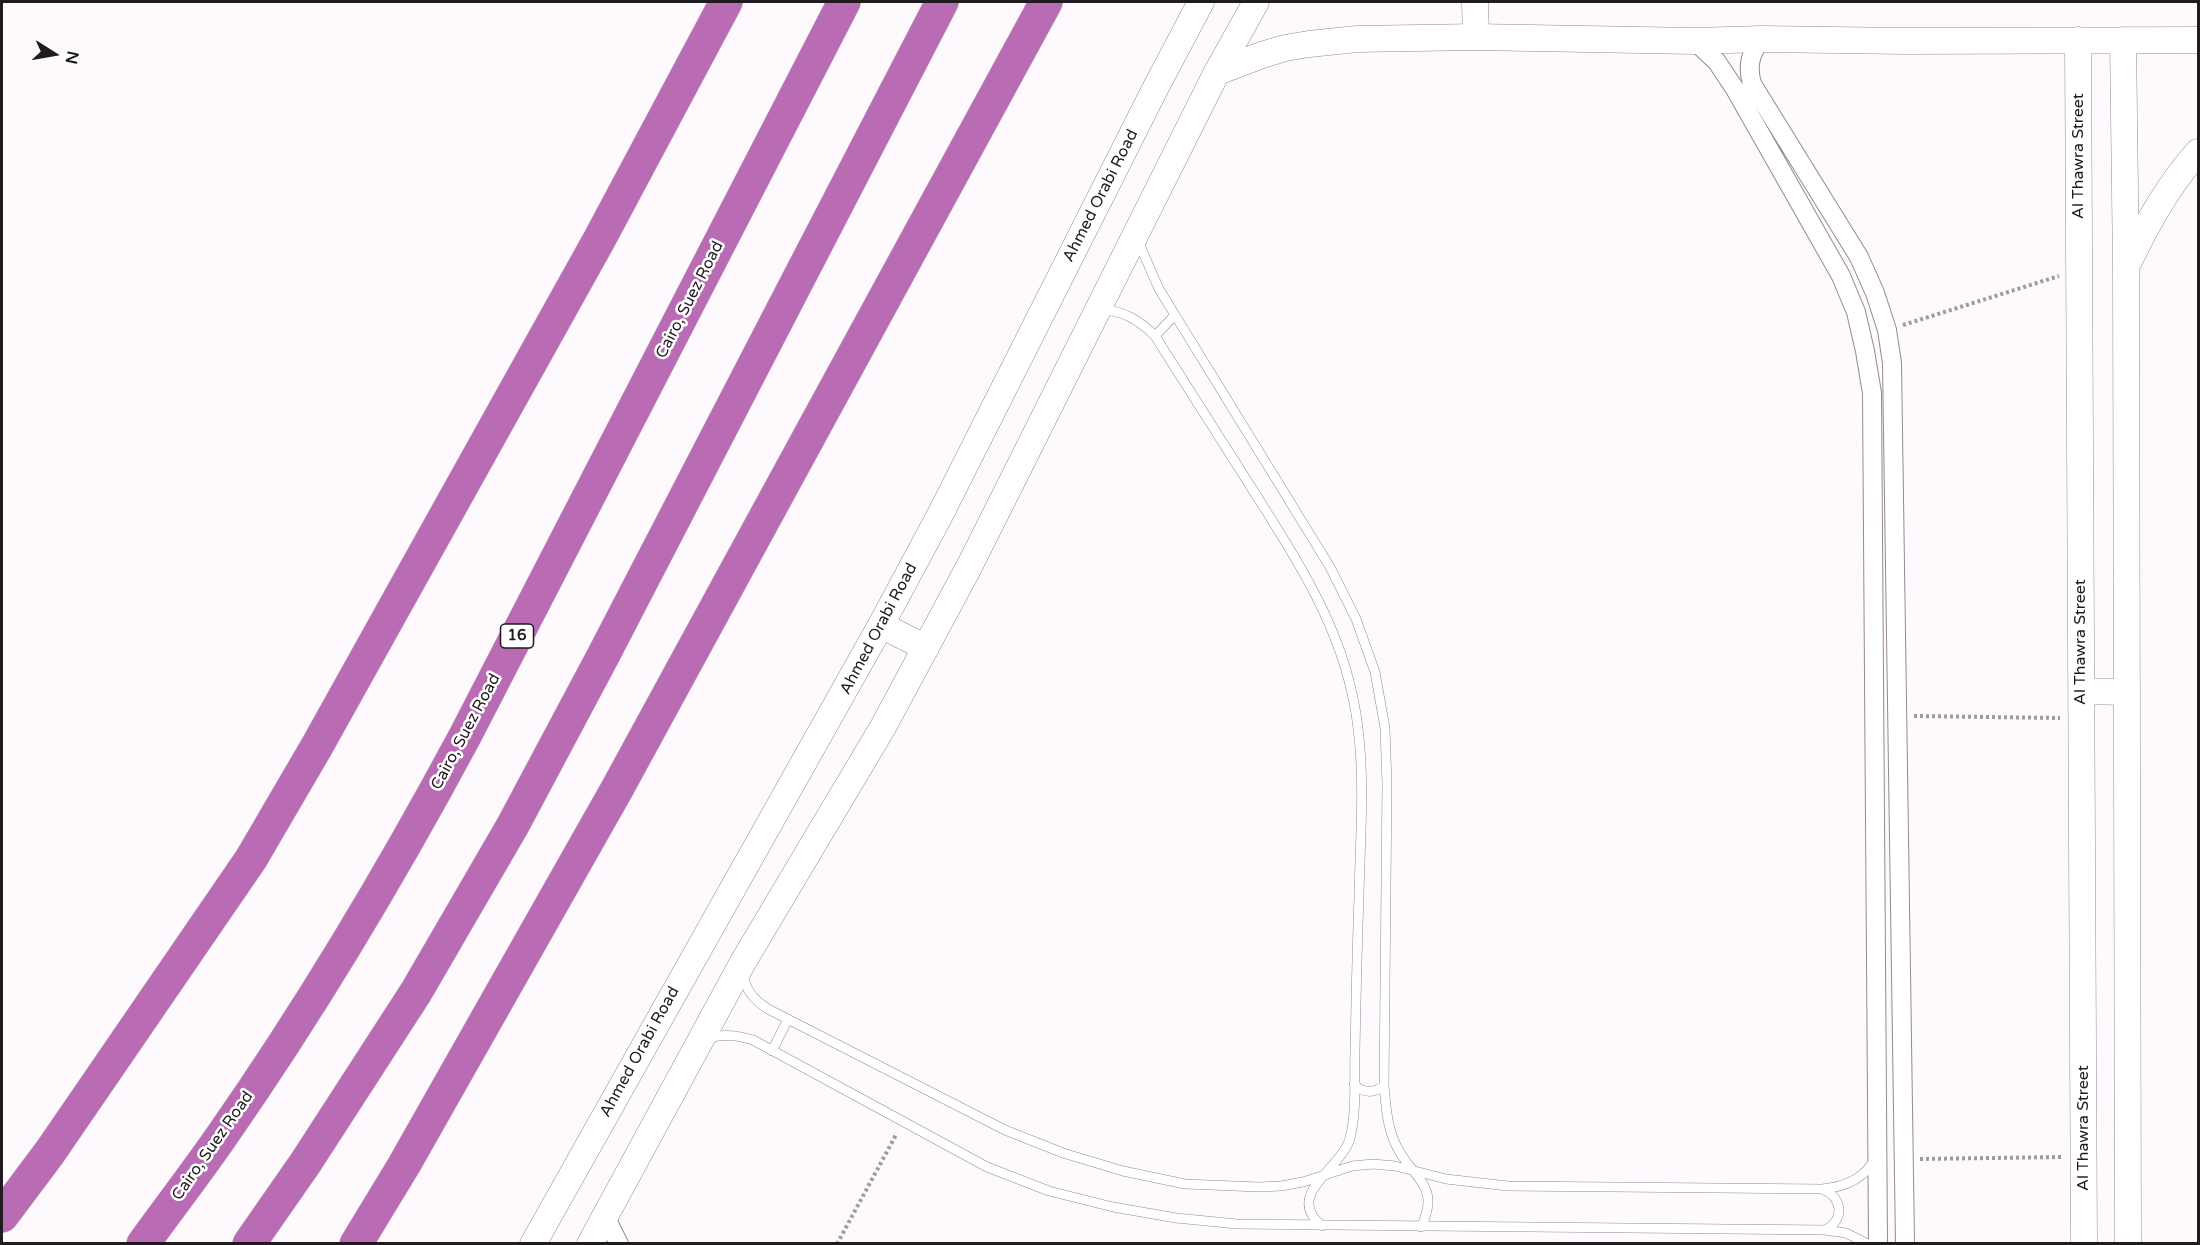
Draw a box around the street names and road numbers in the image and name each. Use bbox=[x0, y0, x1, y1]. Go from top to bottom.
street label: Al Thawra Street bbox=[2069, 93, 2089, 219]
street label: Ahmed Orabi Road bbox=[1059, 127, 1143, 265]
street label: Cairo, Suez Road bbox=[652, 238, 728, 362]
street label: Ahmed Orabi Road bbox=[836, 560, 922, 698]
street label: Al Thawra Street bbox=[2071, 579, 2091, 705]
road number: 16 bbox=[500, 624, 534, 648]
street label: Cairo, Suez Road bbox=[427, 671, 505, 793]
street label: Ahmed Orabi Road bbox=[596, 983, 684, 1121]
street label: Al Thawra Street bbox=[2074, 1065, 2094, 1191]
street label: Cairo, Suez Road bbox=[168, 1088, 258, 1204]

